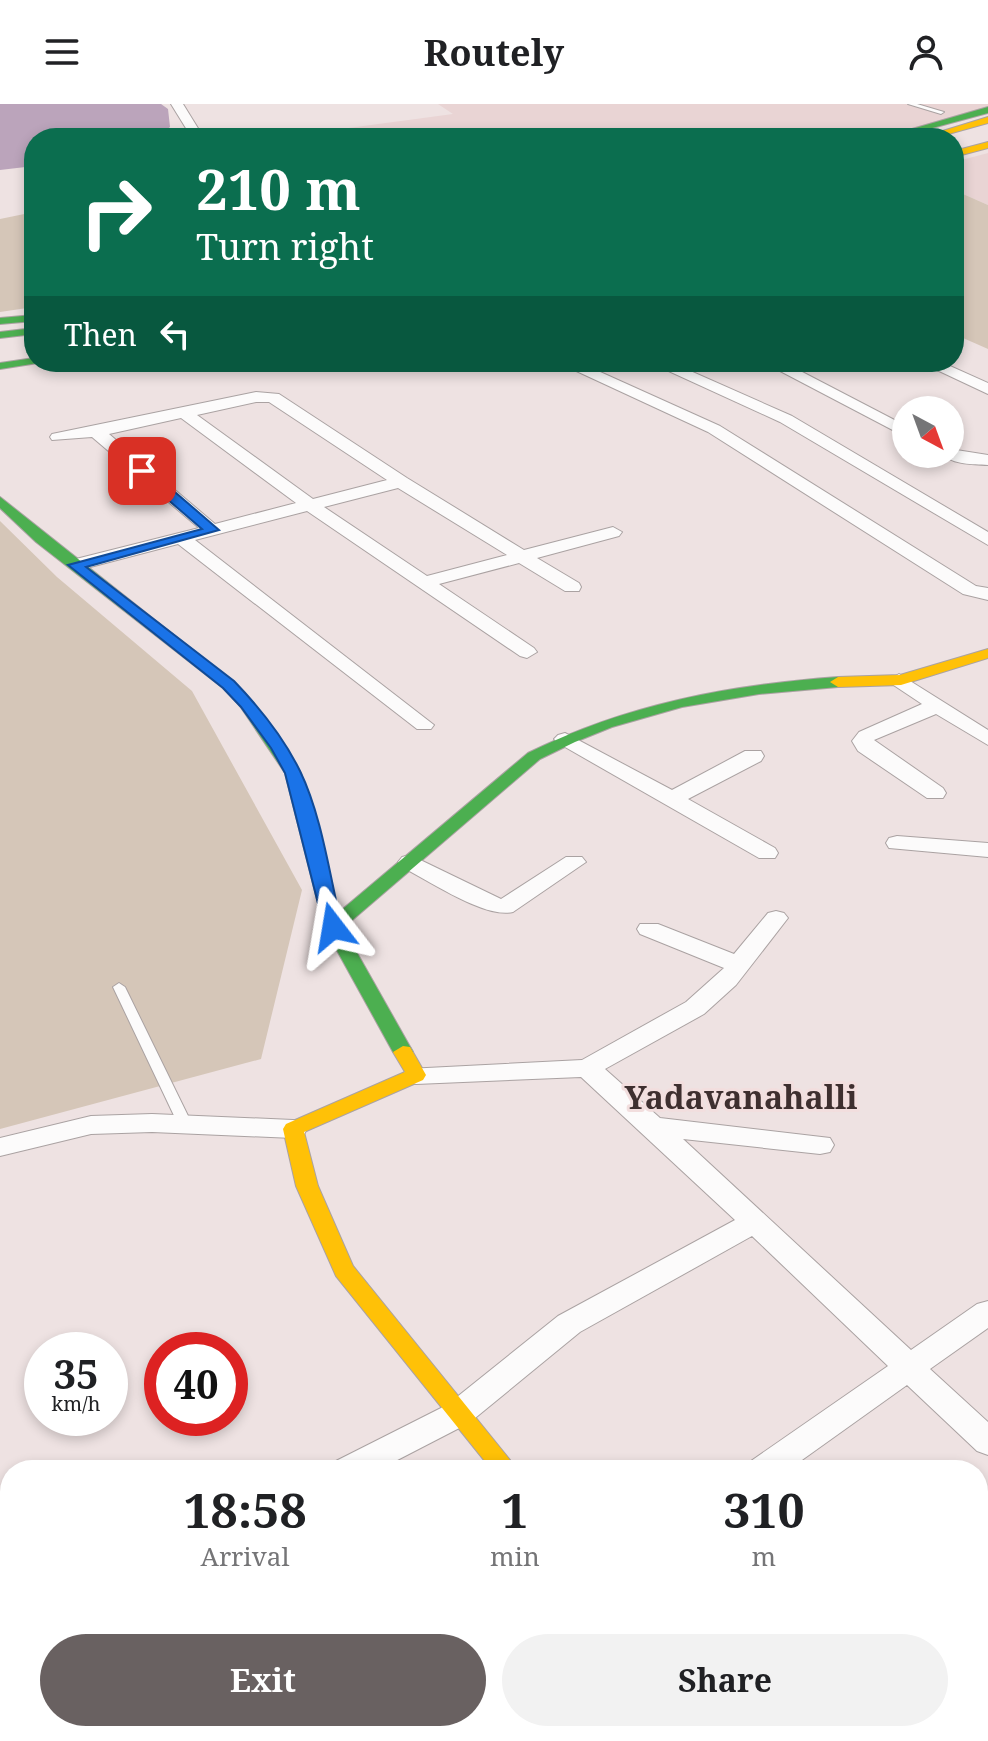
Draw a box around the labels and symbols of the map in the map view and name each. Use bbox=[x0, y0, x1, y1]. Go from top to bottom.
north arrow bbox=[892, 396, 964, 468]
pin bbox=[108, 437, 176, 505]
position arrow bbox=[291, 885, 375, 969]
district label: Yadavanahalli bbox=[625, 1075, 857, 1118]
speed limit sign: 40 bbox=[144, 1332, 248, 1436]

